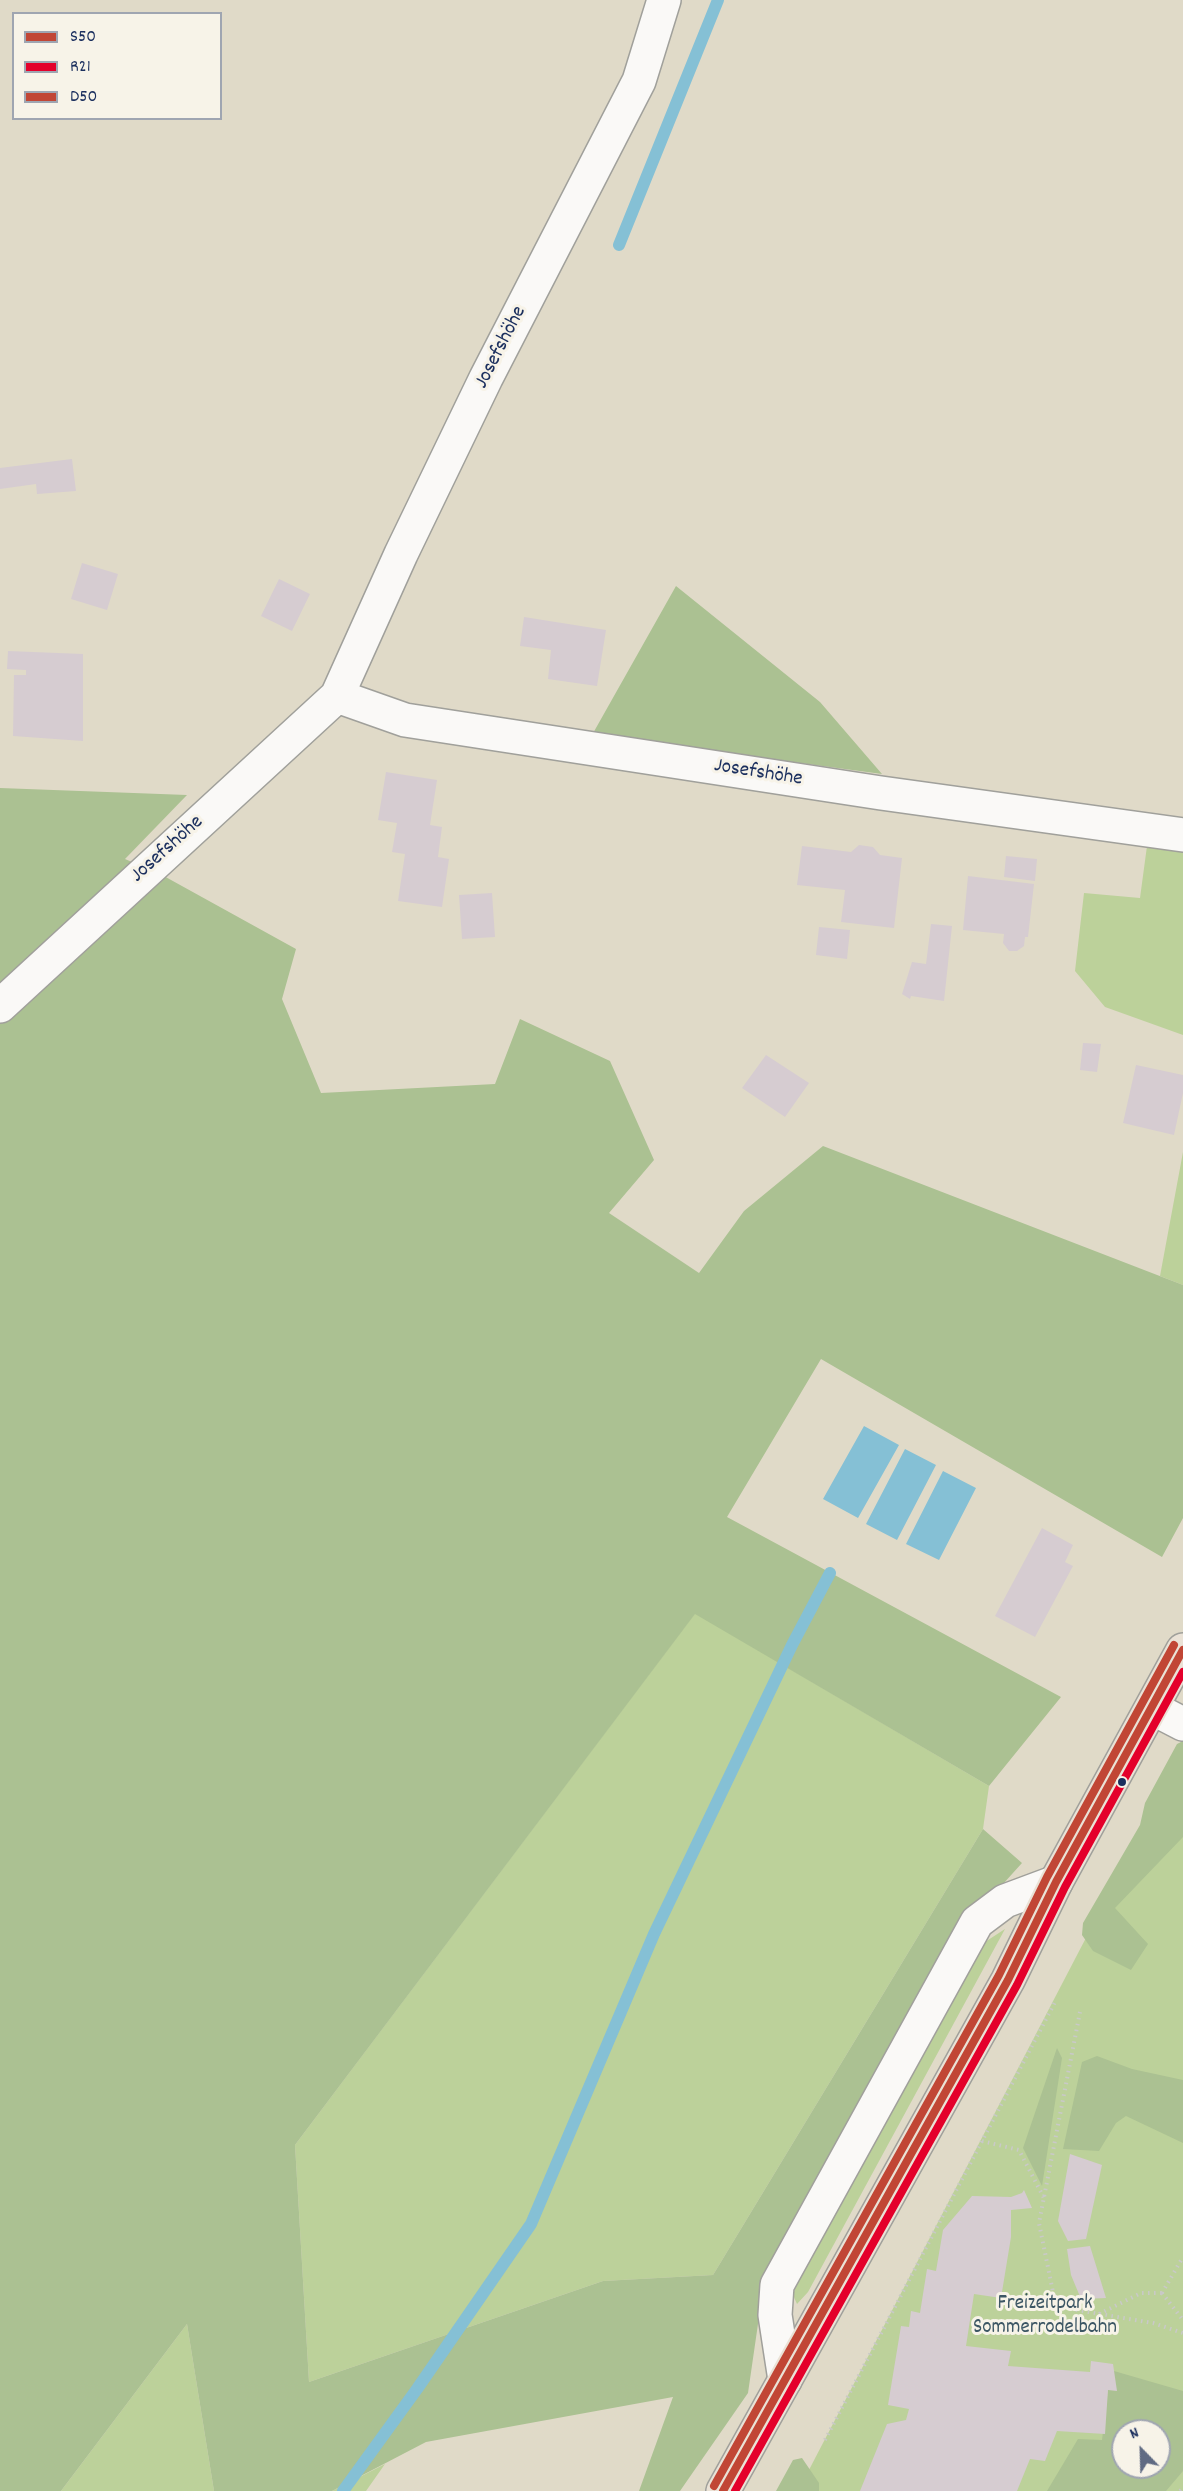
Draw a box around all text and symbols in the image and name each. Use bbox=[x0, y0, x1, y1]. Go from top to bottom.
legend bbox=[12, 12, 222, 120]
text: S50 bbox=[70, 25, 96, 50]
text: R21 bbox=[70, 55, 91, 80]
text: D50 bbox=[70, 85, 97, 110]
street label: Josefshöhe bbox=[471, 303, 533, 393]
street label: Josefshöhe bbox=[712, 755, 804, 793]
street label: Josefshöhe bbox=[126, 811, 210, 889]
unlabelled marker bbox=[1116, 1776, 1128, 1788]
park label: Freizeitpark Sommerrodelbahn bbox=[973, 2292, 1117, 2342]
north arrow bbox=[1111, 2419, 1171, 2479]
text: N bbox=[1126, 2422, 1143, 2446]

